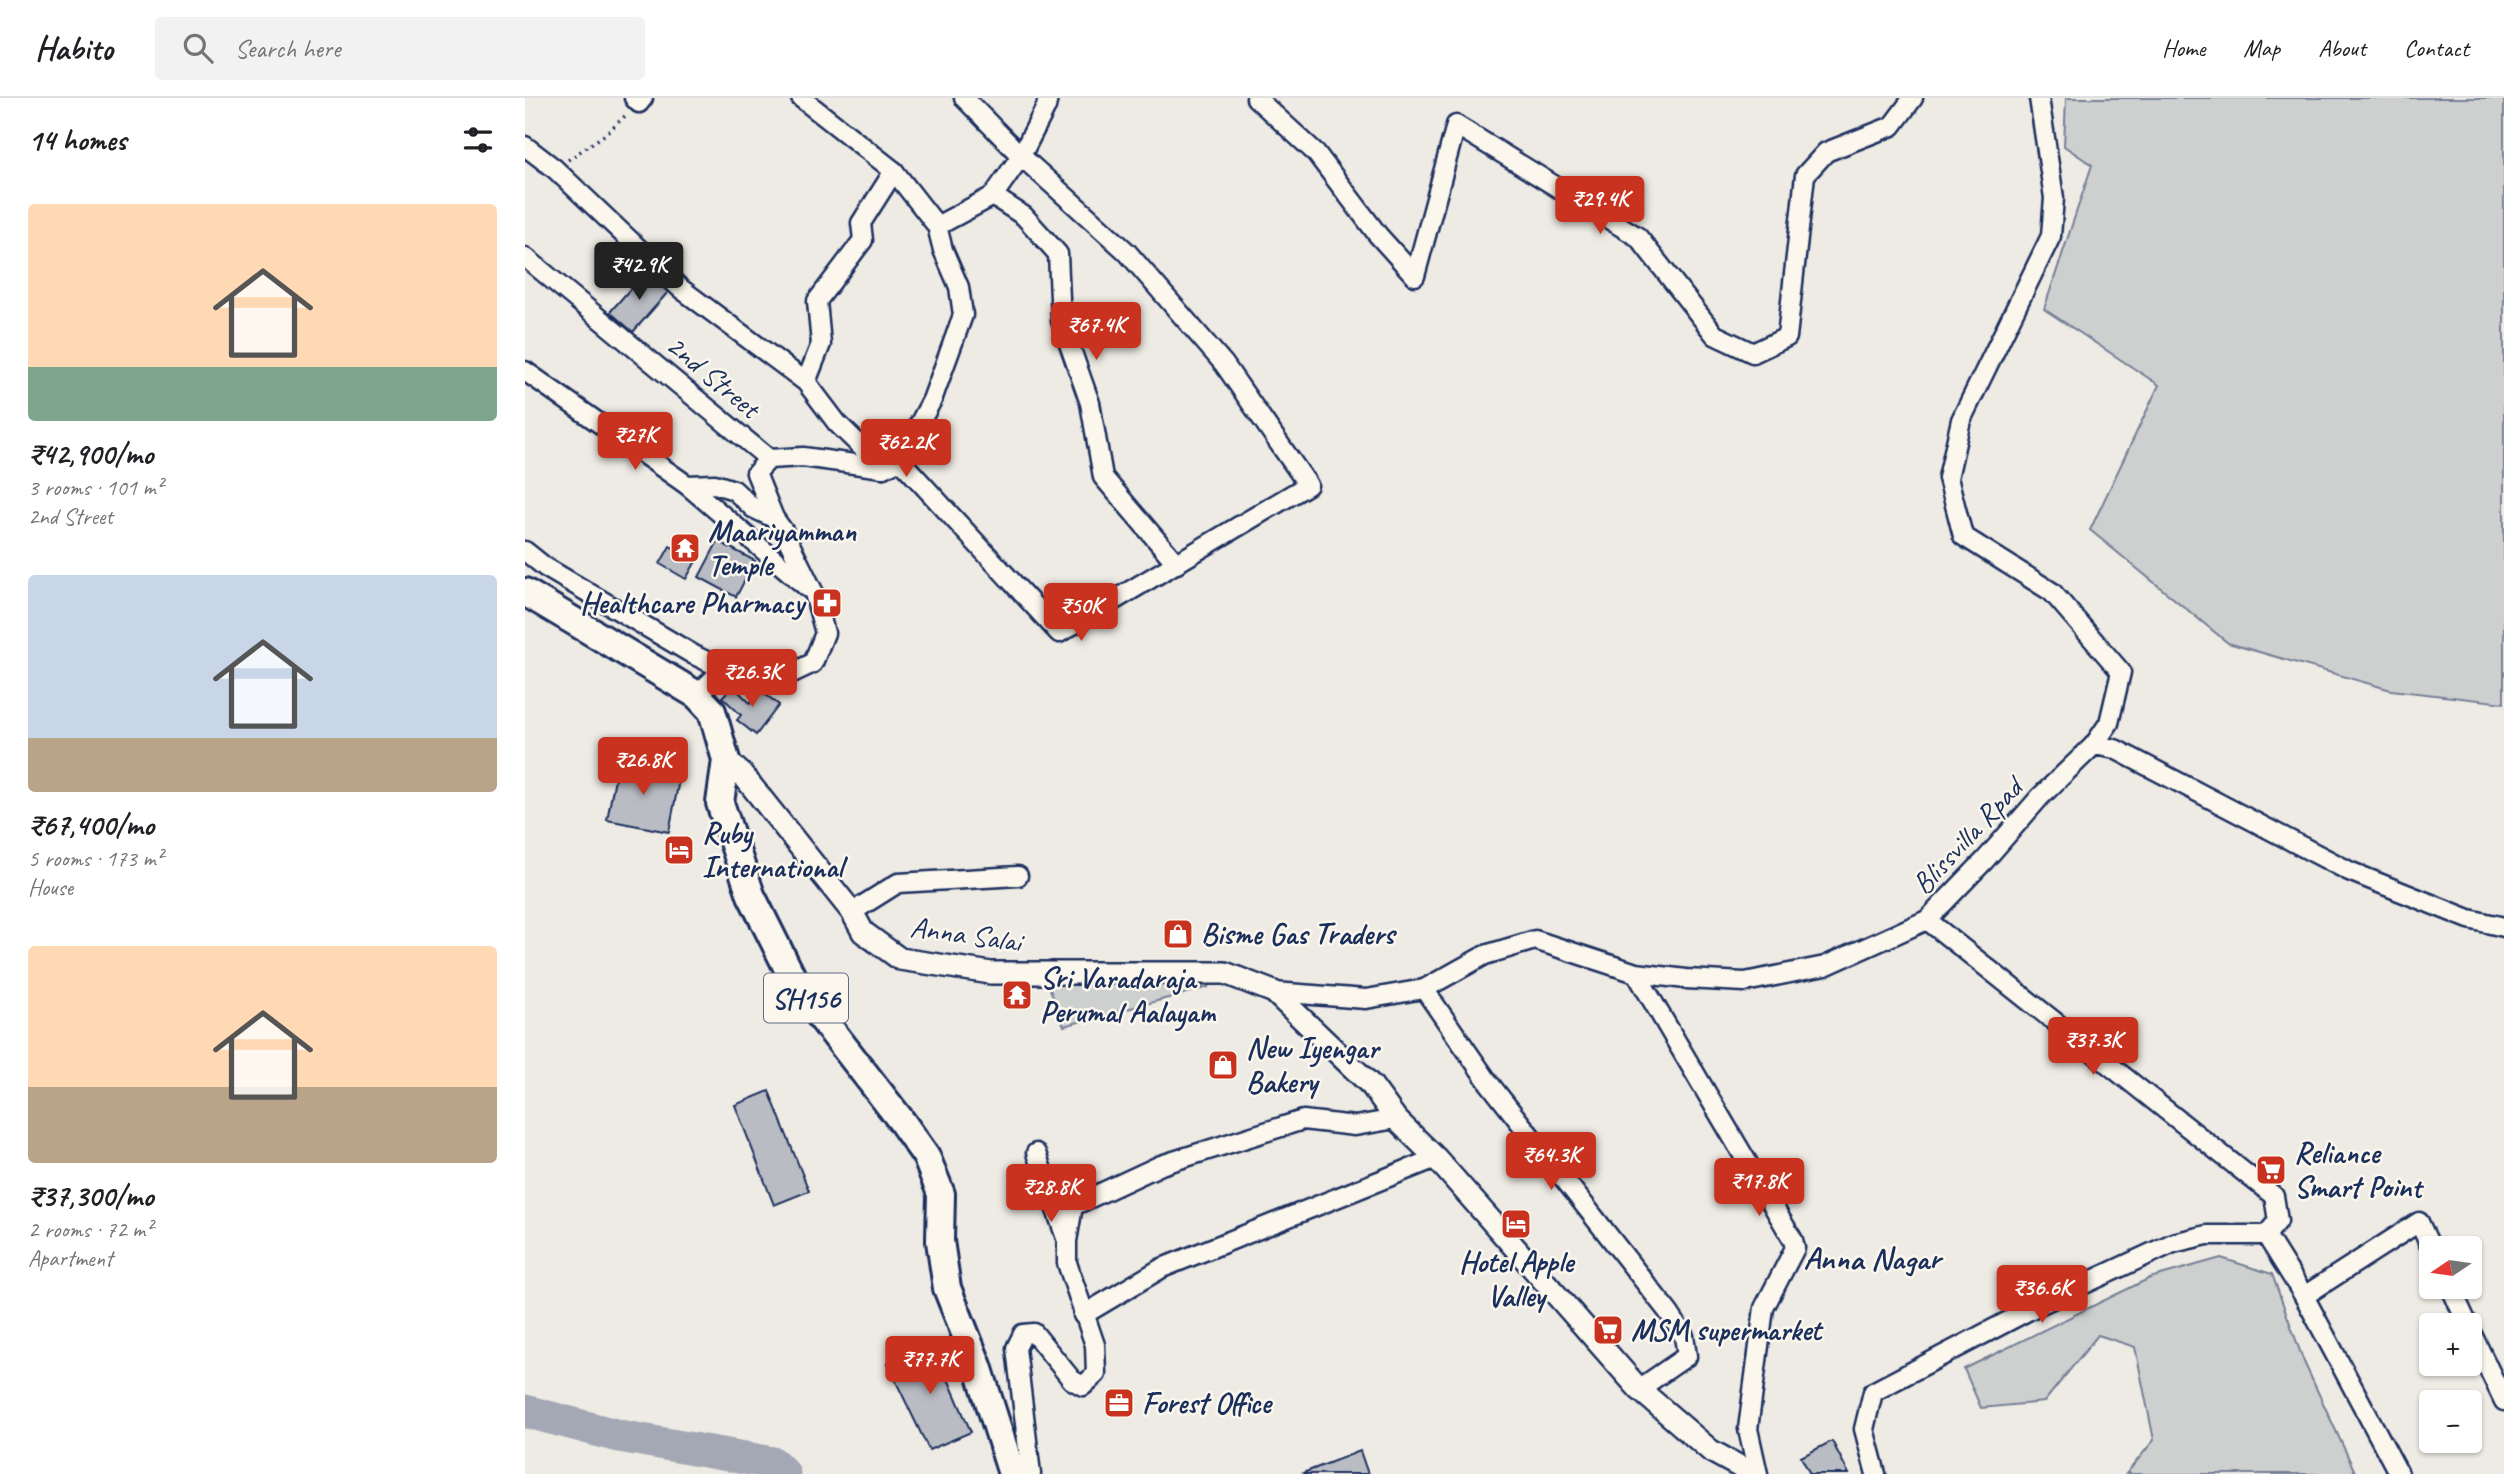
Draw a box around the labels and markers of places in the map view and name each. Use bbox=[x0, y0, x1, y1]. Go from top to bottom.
pin: ₹29.4K bbox=[1543, 176, 1657, 236]
pin: ₹42.9K bbox=[582, 242, 696, 302]
pin: ₹67.4K bbox=[1039, 302, 1153, 362]
pin: ₹27K bbox=[594, 412, 676, 472]
pin: ₹62.2K bbox=[849, 420, 963, 479]
place label: Maariyamman Temple bbox=[708, 512, 857, 584]
temple icon: Maariyamman Temple bbox=[668, 531, 702, 565]
place label: Healthcare Pharmacy bbox=[580, 584, 807, 622]
pin: ₹50K bbox=[1040, 584, 1122, 643]
pharmacy icon: Healthcare Pharmacy bbox=[810, 586, 844, 620]
pin: ₹26.3K bbox=[695, 650, 809, 709]
pin: ₹26.8K bbox=[586, 738, 700, 797]
place label: Ruby International bbox=[702, 814, 848, 886]
hotel icon: Ruby International bbox=[662, 833, 696, 867]
place label: Bisme Gas Traders bbox=[1201, 915, 1398, 953]
shop icon: Bisme Gas Traders bbox=[1161, 917, 1195, 951]
place label: Sri Varadaraja Perumal Aalayam bbox=[1040, 959, 1217, 1032]
temple icon: Sri Varadaraja Perumal Aalayam bbox=[1000, 978, 1034, 1012]
pin: ₹37.3K bbox=[2036, 1018, 2150, 1077]
place label: New Iyengar Bakery bbox=[1246, 1029, 1381, 1101]
shop icon: New Iyengar Bakery bbox=[1206, 1048, 1240, 1082]
pin: ₹64.3K bbox=[1494, 1132, 1608, 1192]
place label: Reliance Smart Point bbox=[2294, 1134, 2424, 1206]
supermarket icon: Reliance Smart Point bbox=[2254, 1153, 2288, 1187]
pin: ₹17.8K bbox=[1702, 1158, 1816, 1218]
pin: ₹28.8K bbox=[994, 1164, 1108, 1224]
hotel icon: Hotel Apple Valley bbox=[1499, 1207, 1533, 1241]
place label: Hotel Apple Valley bbox=[1459, 1243, 1576, 1315]
pin: ₹36.6K bbox=[1985, 1266, 2099, 1325]
place label: MSM supermarket bbox=[1631, 1311, 1824, 1349]
supermarket icon: MSM supermarket bbox=[1591, 1313, 1625, 1347]
pin: ₹77.7K bbox=[873, 1336, 987, 1396]
place label: Forest Office bbox=[1142, 1384, 1273, 1422]
office icon: Forest Office bbox=[1102, 1386, 1136, 1420]

